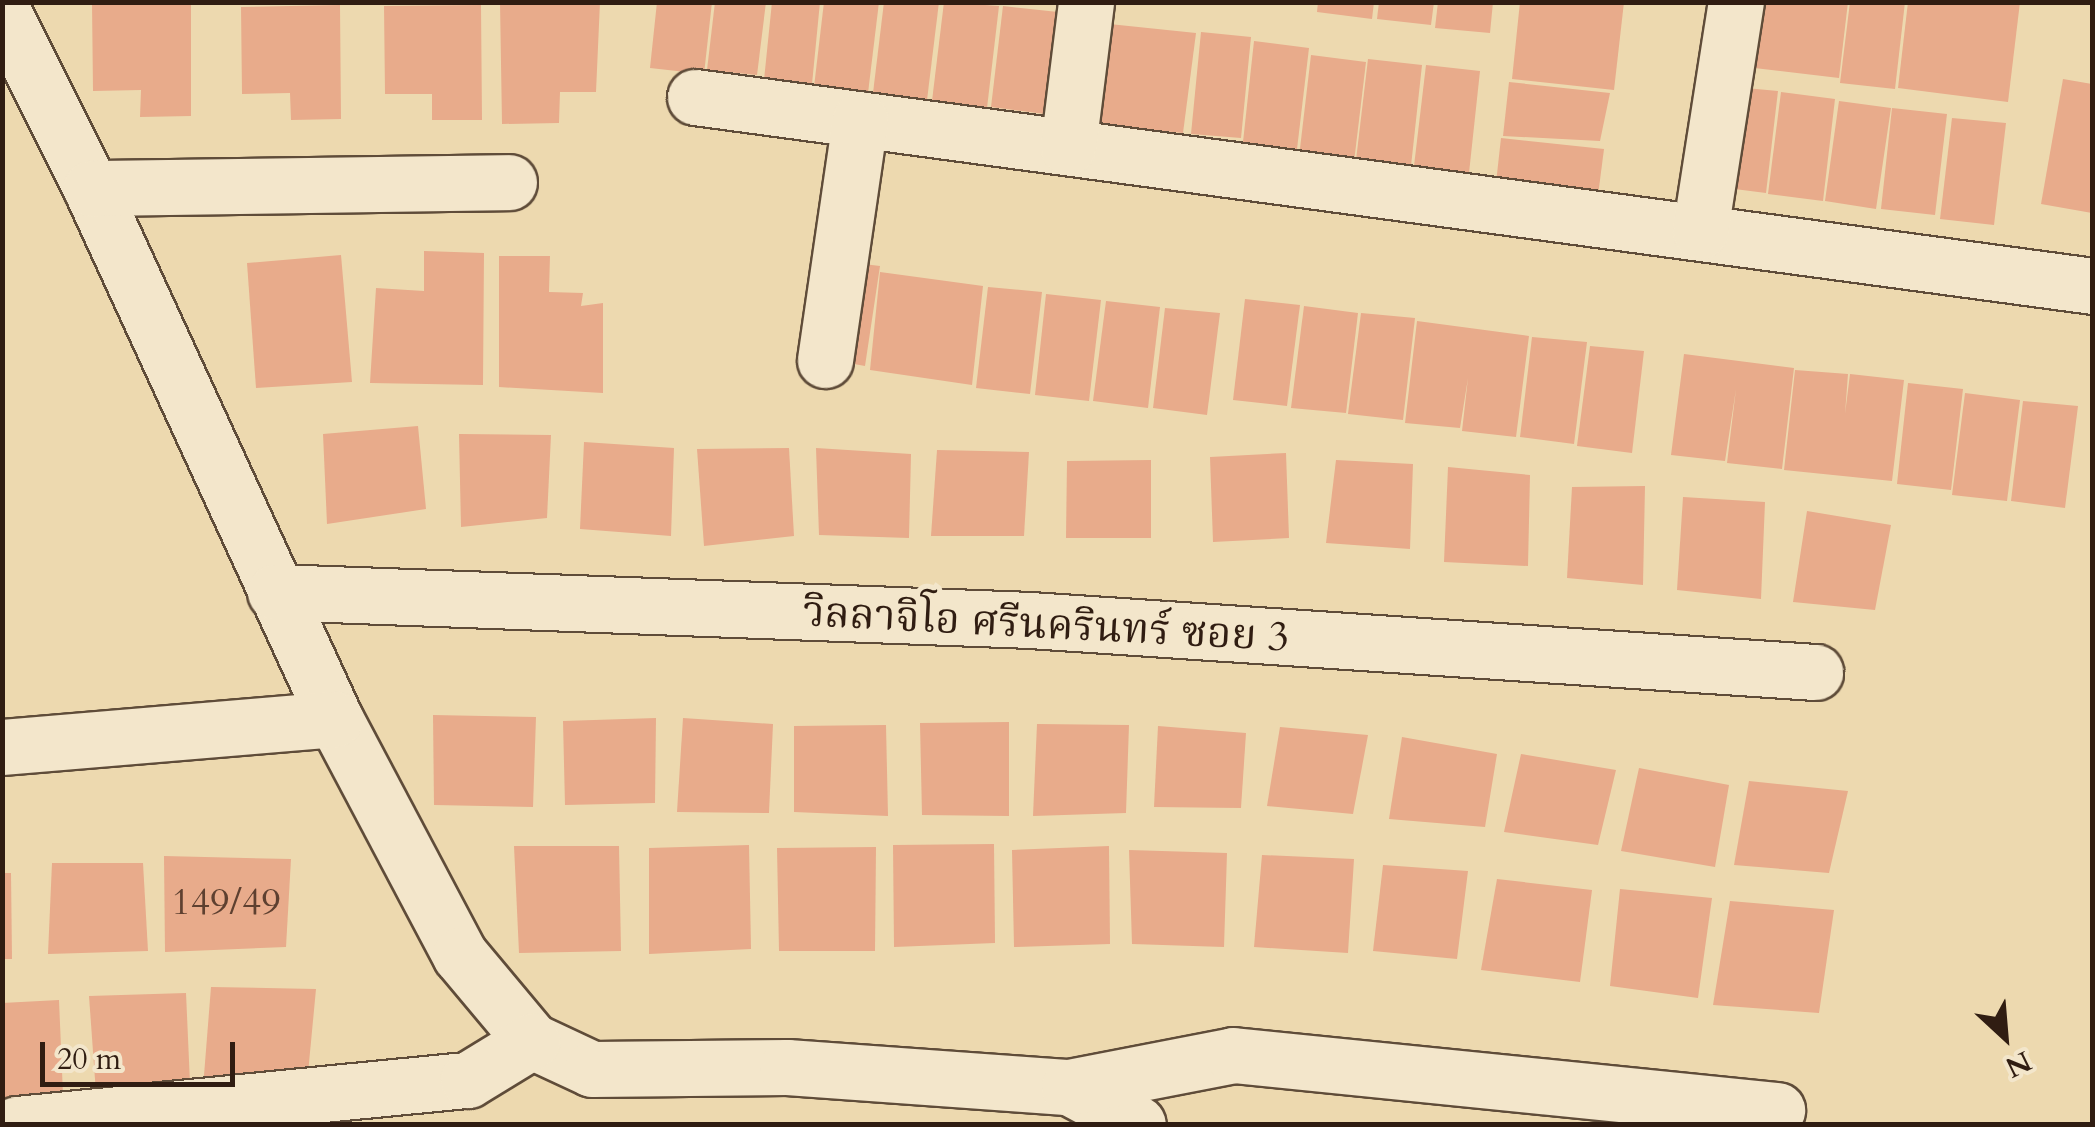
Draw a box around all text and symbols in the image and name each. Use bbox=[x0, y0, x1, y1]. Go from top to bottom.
street label: วิลลาจิโอ ศรีนครินทร์ ซอย 3 bbox=[802, 587, 1290, 663]
house number: 149/49 bbox=[171, 880, 281, 926]
north arrow bbox=[1955, 987, 2055, 1087]
scale bar bbox=[45, 1022, 240, 1084]
text: 20 m bbox=[57, 1039, 121, 1080]
text: N bbox=[1999, 1042, 2037, 1086]

